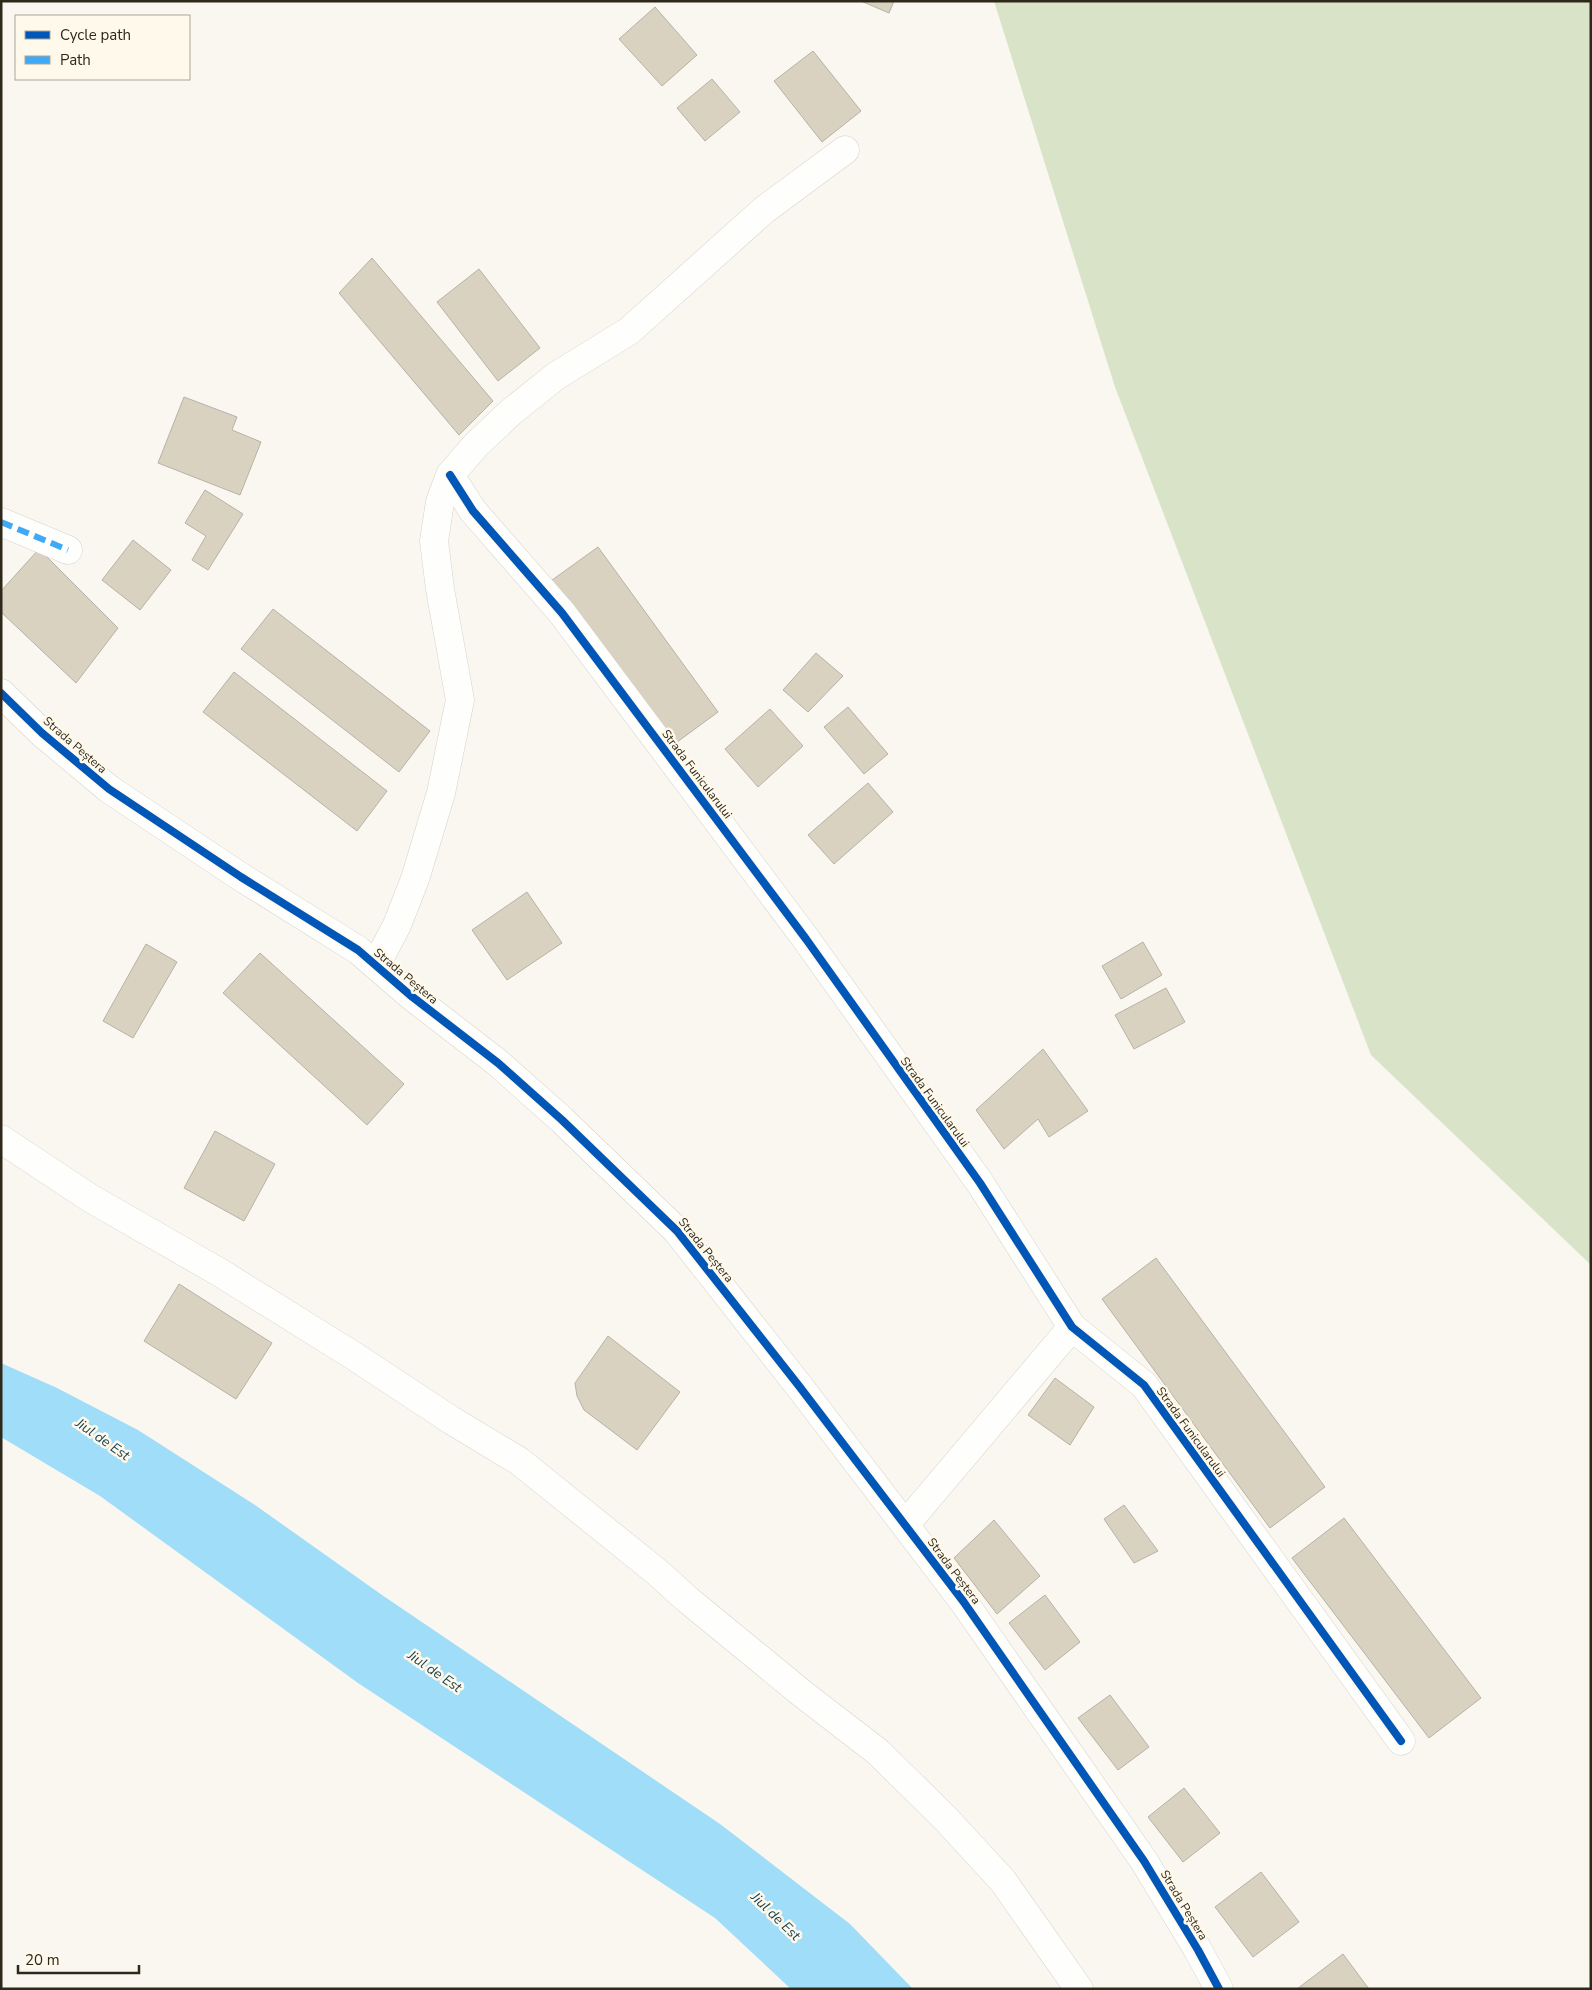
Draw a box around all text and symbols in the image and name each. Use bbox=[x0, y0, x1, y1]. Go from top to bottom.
legend bbox=[15, 15, 190, 80]
text: Cycle path bbox=[60, 25, 131, 45]
text: Path bbox=[60, 50, 91, 70]
street label: Strada Peștera bbox=[40, 713, 110, 777]
street label: Strada Funicularului bbox=[658, 726, 736, 822]
street label: Strada Peștera bbox=[371, 944, 441, 1008]
street label: Strada Funicularului bbox=[897, 1054, 973, 1150]
street label: Strada Peștera bbox=[675, 1214, 737, 1286]
street label: Strada Funicularului bbox=[1153, 1384, 1229, 1480]
water label: Jiul de Est bbox=[71, 1413, 135, 1466]
street label: Strada Peștera bbox=[924, 1535, 984, 1607]
water label: Jiul de Est bbox=[403, 1645, 467, 1698]
street label: Strada Peștera bbox=[1157, 1867, 1211, 1943]
water label: Jiul de Est bbox=[746, 1887, 805, 1946]
scale bar bbox=[18, 1942, 139, 1974]
text: 20 m bbox=[25, 1950, 60, 1970]

